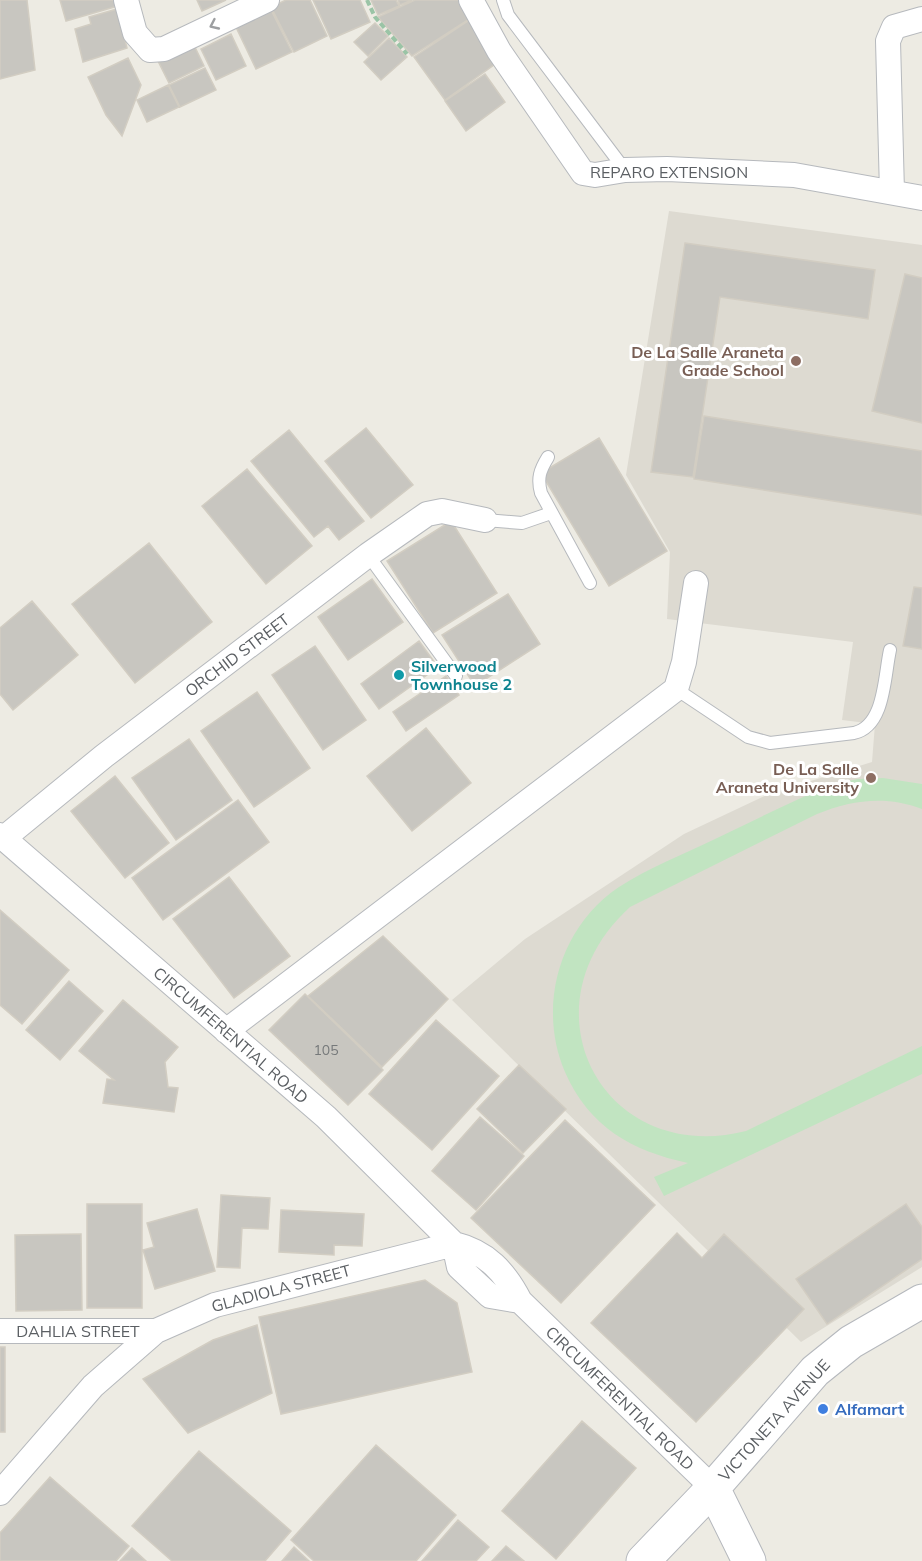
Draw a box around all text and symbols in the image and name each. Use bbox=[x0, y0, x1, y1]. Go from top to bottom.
one-way arrow bbox=[210, 18, 221, 30]
street label: REPARO EXTENSION bbox=[590, 162, 748, 182]
place label: De La Salle Araneta Grade School bbox=[631, 342, 784, 380]
marker: De La Salle Araneta Grade School bbox=[789, 354, 803, 368]
street label: ORCHID STREET bbox=[181, 609, 293, 701]
place label: Silverwood Townhouse 2 bbox=[411, 656, 512, 694]
marker: Silverwood Townhouse 2 bbox=[392, 668, 406, 682]
place label: De La Salle Araneta University bbox=[716, 759, 859, 797]
marker: De La Salle Araneta University bbox=[864, 771, 878, 785]
street label: CIRCUMFERENTIAL ROAD bbox=[149, 962, 313, 1108]
house number: 105 bbox=[313, 1041, 339, 1059]
street label: GLADIOLA STREET bbox=[209, 1260, 353, 1316]
street label: DAHLIA STREET bbox=[16, 1321, 140, 1341]
street label: CIRCUMFERENTIAL ROAD bbox=[542, 1322, 698, 1474]
street label: VICTONETA AVENUE bbox=[714, 1355, 834, 1485]
place label: Alfamart bbox=[835, 1399, 904, 1419]
marker: Alfamart bbox=[816, 1402, 830, 1416]

